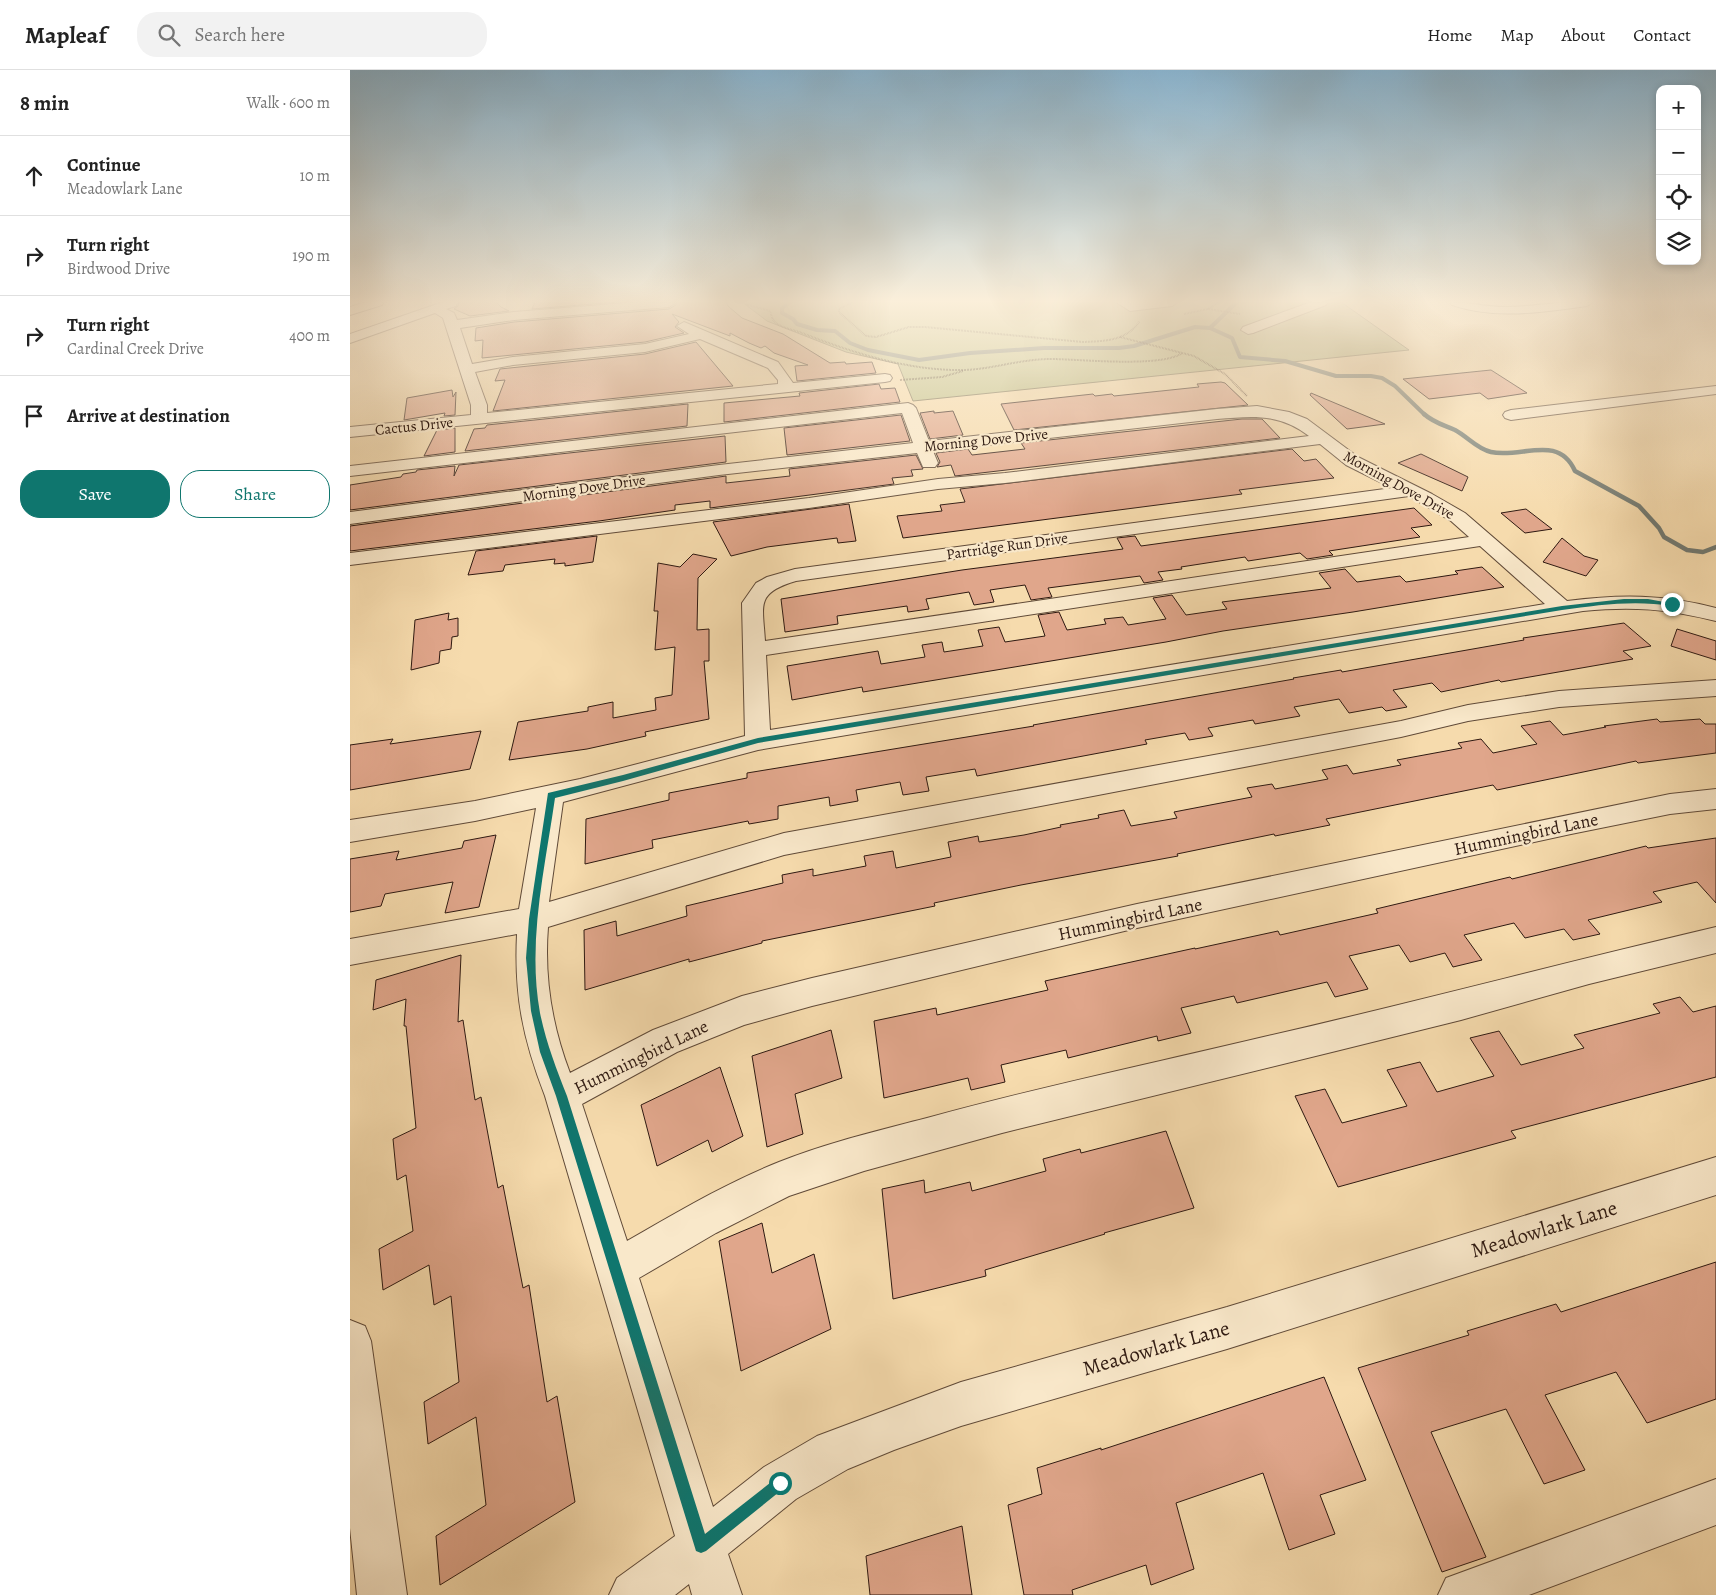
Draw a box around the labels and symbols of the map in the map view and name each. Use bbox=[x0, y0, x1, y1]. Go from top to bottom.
street label: Cactus Drive bbox=[374, 412, 454, 440]
street label: Morning Dove Drive bbox=[923, 424, 1049, 456]
street label: Morning Dove Drive bbox=[1340, 446, 1458, 524]
street label: Morning Dove Drive bbox=[521, 469, 647, 507]
street label: Partridge Run Drive bbox=[945, 528, 1069, 564]
route end bbox=[1661, 593, 1684, 616]
street label: Hummingbird Lane bbox=[1452, 807, 1600, 861]
street label: Hummingbird Lane bbox=[1056, 892, 1204, 946]
street label: Hummingbird Lane bbox=[570, 1014, 712, 1100]
street label: Meadowlark Lane bbox=[1467, 1193, 1621, 1265]
street label: Meadowlark Lane bbox=[1079, 1314, 1233, 1382]
route start bbox=[769, 1472, 792, 1495]

